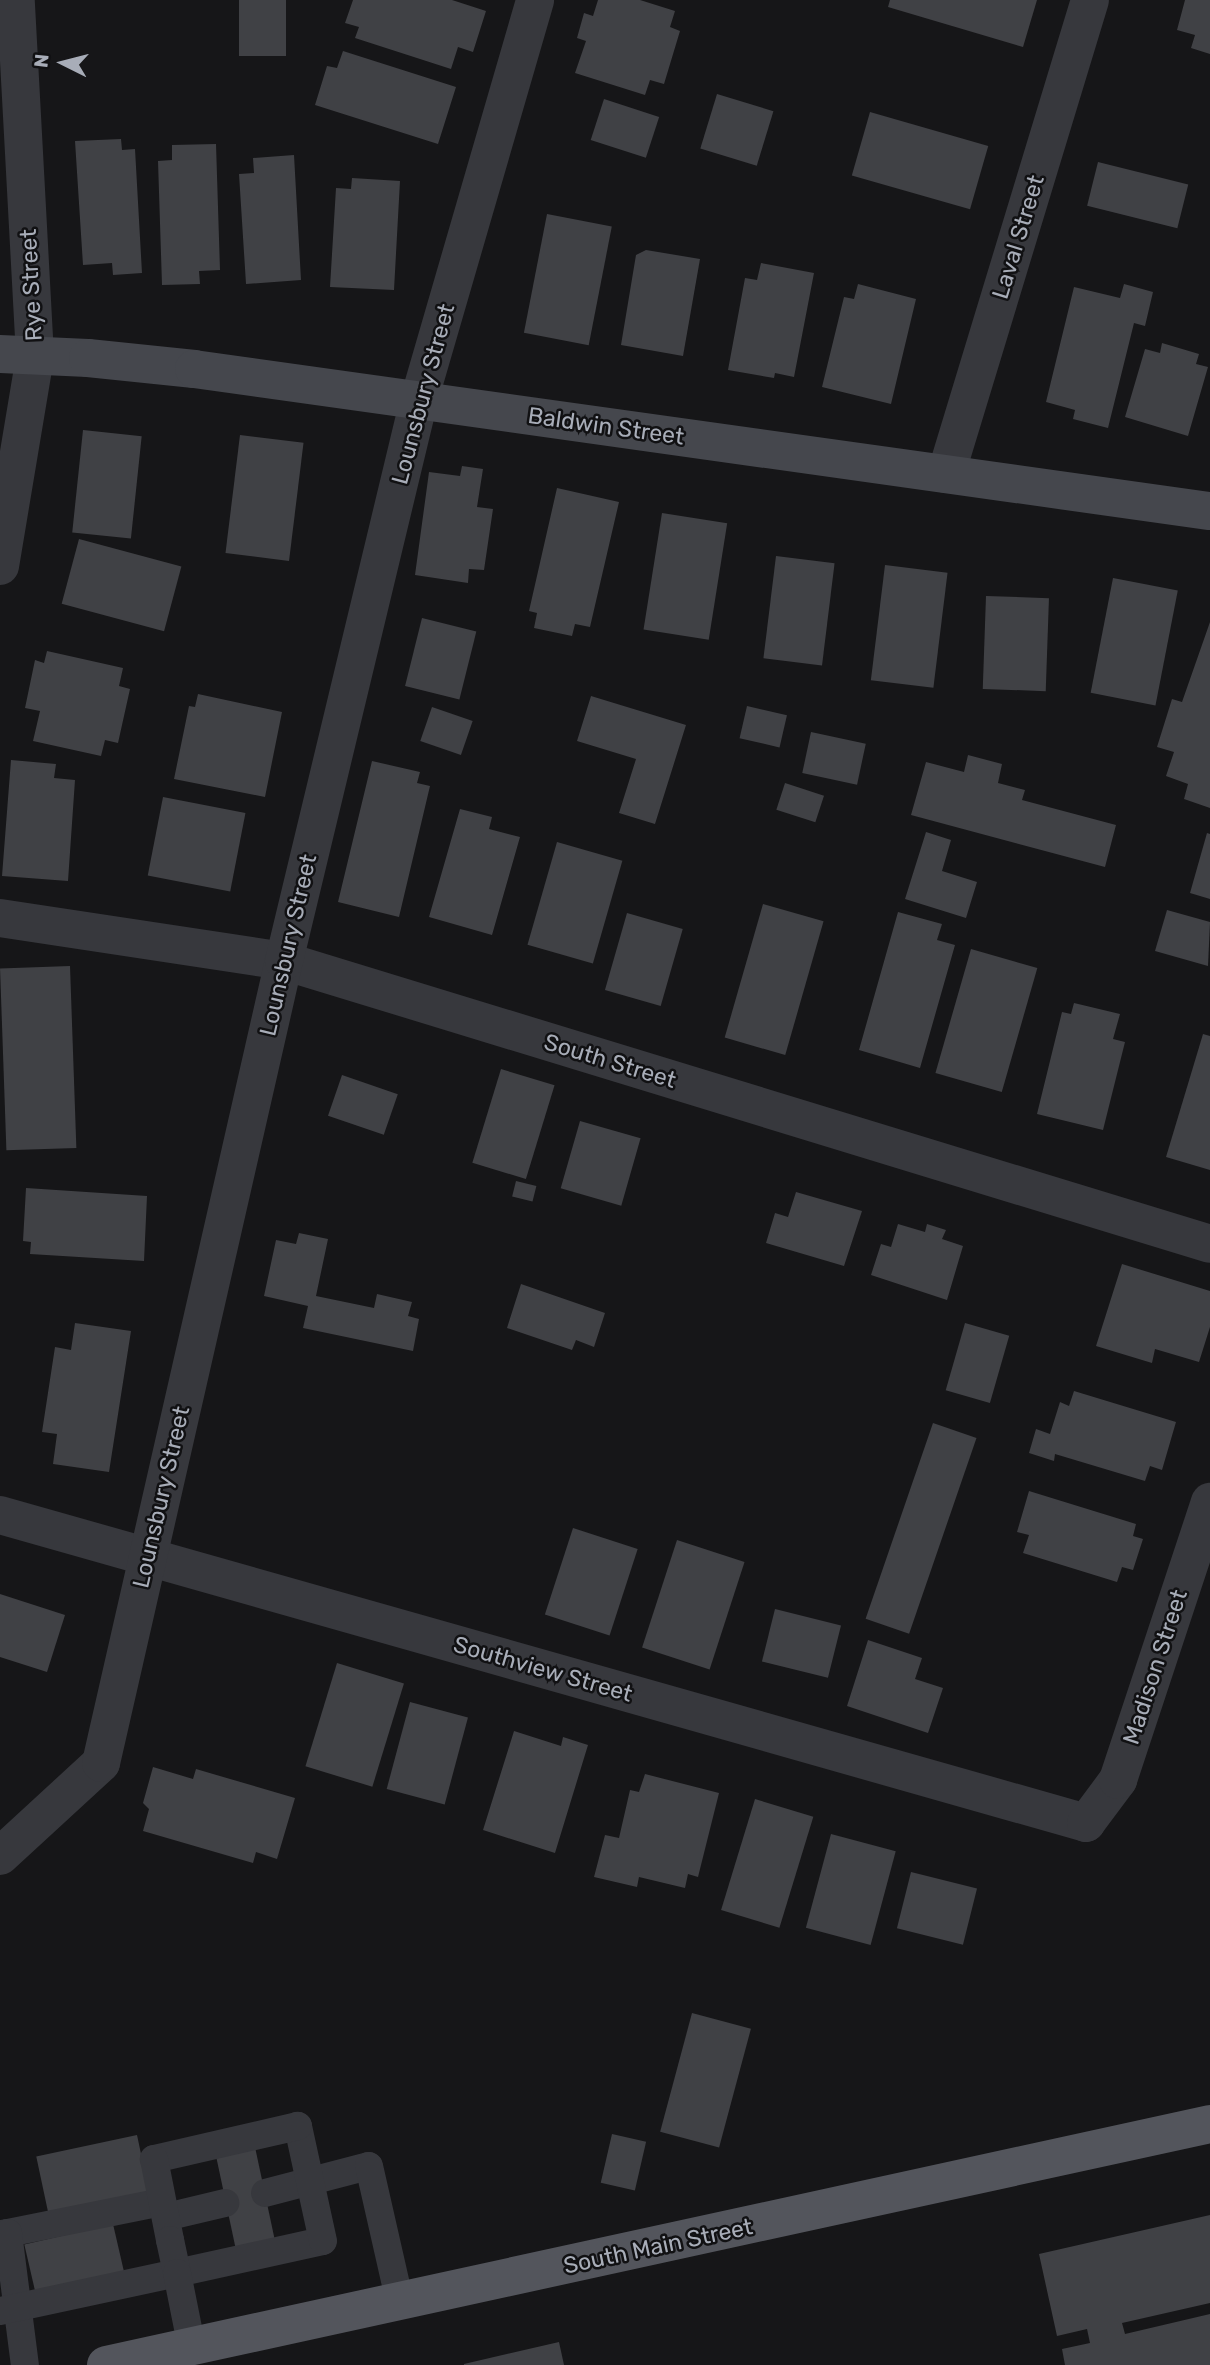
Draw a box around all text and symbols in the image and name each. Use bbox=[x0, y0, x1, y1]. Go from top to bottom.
north arrow bbox=[28, 28, 98, 98]
text: N bbox=[29, 53, 54, 69]
street label: Laval Street bbox=[986, 172, 1050, 302]
street label: Rye Street bbox=[14, 228, 48, 342]
street label: Lounsbury Street bbox=[386, 300, 460, 488]
street label: Baldwin Street bbox=[526, 401, 686, 451]
street label: Lounsbury Street bbox=[254, 851, 322, 1039]
street label: South Street bbox=[541, 1028, 679, 1094]
street label: Lounsbury Street bbox=[127, 1403, 195, 1591]
street label: Madison Street bbox=[1117, 1586, 1193, 1748]
street label: Southview Street bbox=[450, 1630, 636, 1708]
street label: South Main Street bbox=[561, 2212, 755, 2280]

